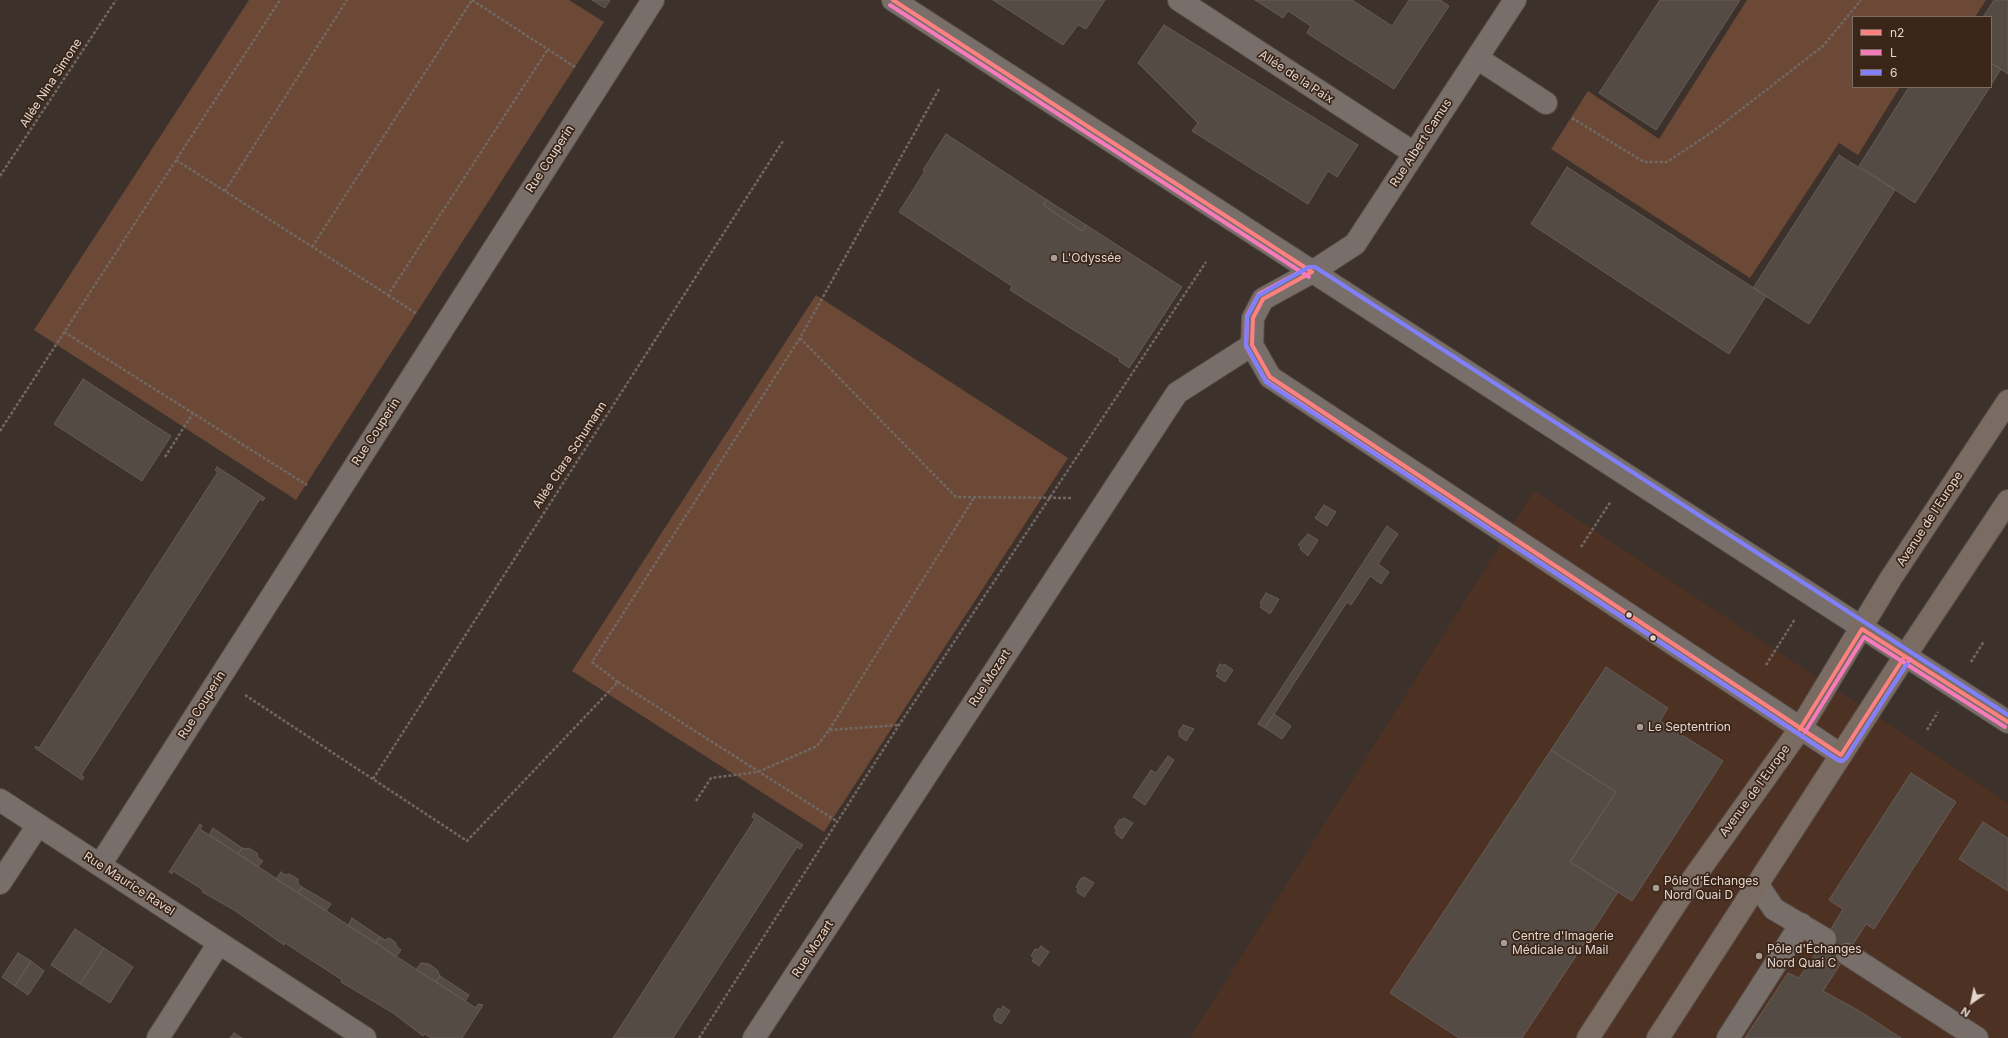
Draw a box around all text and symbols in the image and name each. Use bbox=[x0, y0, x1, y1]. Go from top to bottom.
legend bbox=[1852, 16, 1992, 88]
text: n2 bbox=[1890, 25, 1904, 40]
street label: Allée Nina Simone bbox=[17, 36, 85, 130]
text: L bbox=[1890, 45, 1897, 60]
street label: Allée de la Paix bbox=[1256, 48, 1336, 106]
text: 6 bbox=[1890, 65, 1897, 80]
street label: Rue Albert Camus bbox=[1387, 96, 1455, 190]
street label: Rue Couperin bbox=[523, 123, 577, 195]
place label: L'Odyssée bbox=[1062, 251, 1121, 265]
marker: L'Odyssée bbox=[1049, 253, 1059, 263]
street label: Rue Couperin bbox=[349, 396, 403, 468]
street label: Allée Clara Schumann bbox=[530, 399, 610, 511]
street label: Avenue de l'Europe bbox=[1894, 469, 1966, 569]
unlabelled marker bbox=[1624, 610, 1634, 620]
unlabelled marker bbox=[1648, 633, 1658, 643]
street label: Rue Mozart bbox=[966, 647, 1014, 709]
street label: Rue Couperin bbox=[175, 668, 229, 742]
place label: Le Septentrion bbox=[1648, 720, 1731, 734]
marker: Le Septentrion bbox=[1635, 722, 1645, 732]
street label: Avenue de l'Europe bbox=[1717, 742, 1793, 840]
street label: Rue Maurice Ravel bbox=[81, 849, 177, 919]
place label: Pôle d'Échanges Nord Quai D bbox=[1664, 874, 1759, 902]
marker: Pôle d'Échanges Nord Quai D bbox=[1651, 883, 1661, 893]
street label: Rue Mozart bbox=[789, 918, 837, 980]
place label: Centre d'Imagerie Médicale du Mail bbox=[1512, 929, 1614, 957]
marker: Centre d'Imagerie Médicale du Mail bbox=[1499, 938, 1509, 948]
place label: Pôle d'Échanges Nord Quai C bbox=[1767, 942, 1862, 970]
marker: Pôle d'Échanges Nord Quai C bbox=[1754, 951, 1764, 961]
north arrow bbox=[1952, 982, 1992, 1022]
text: N bbox=[1958, 1004, 1973, 1020]

